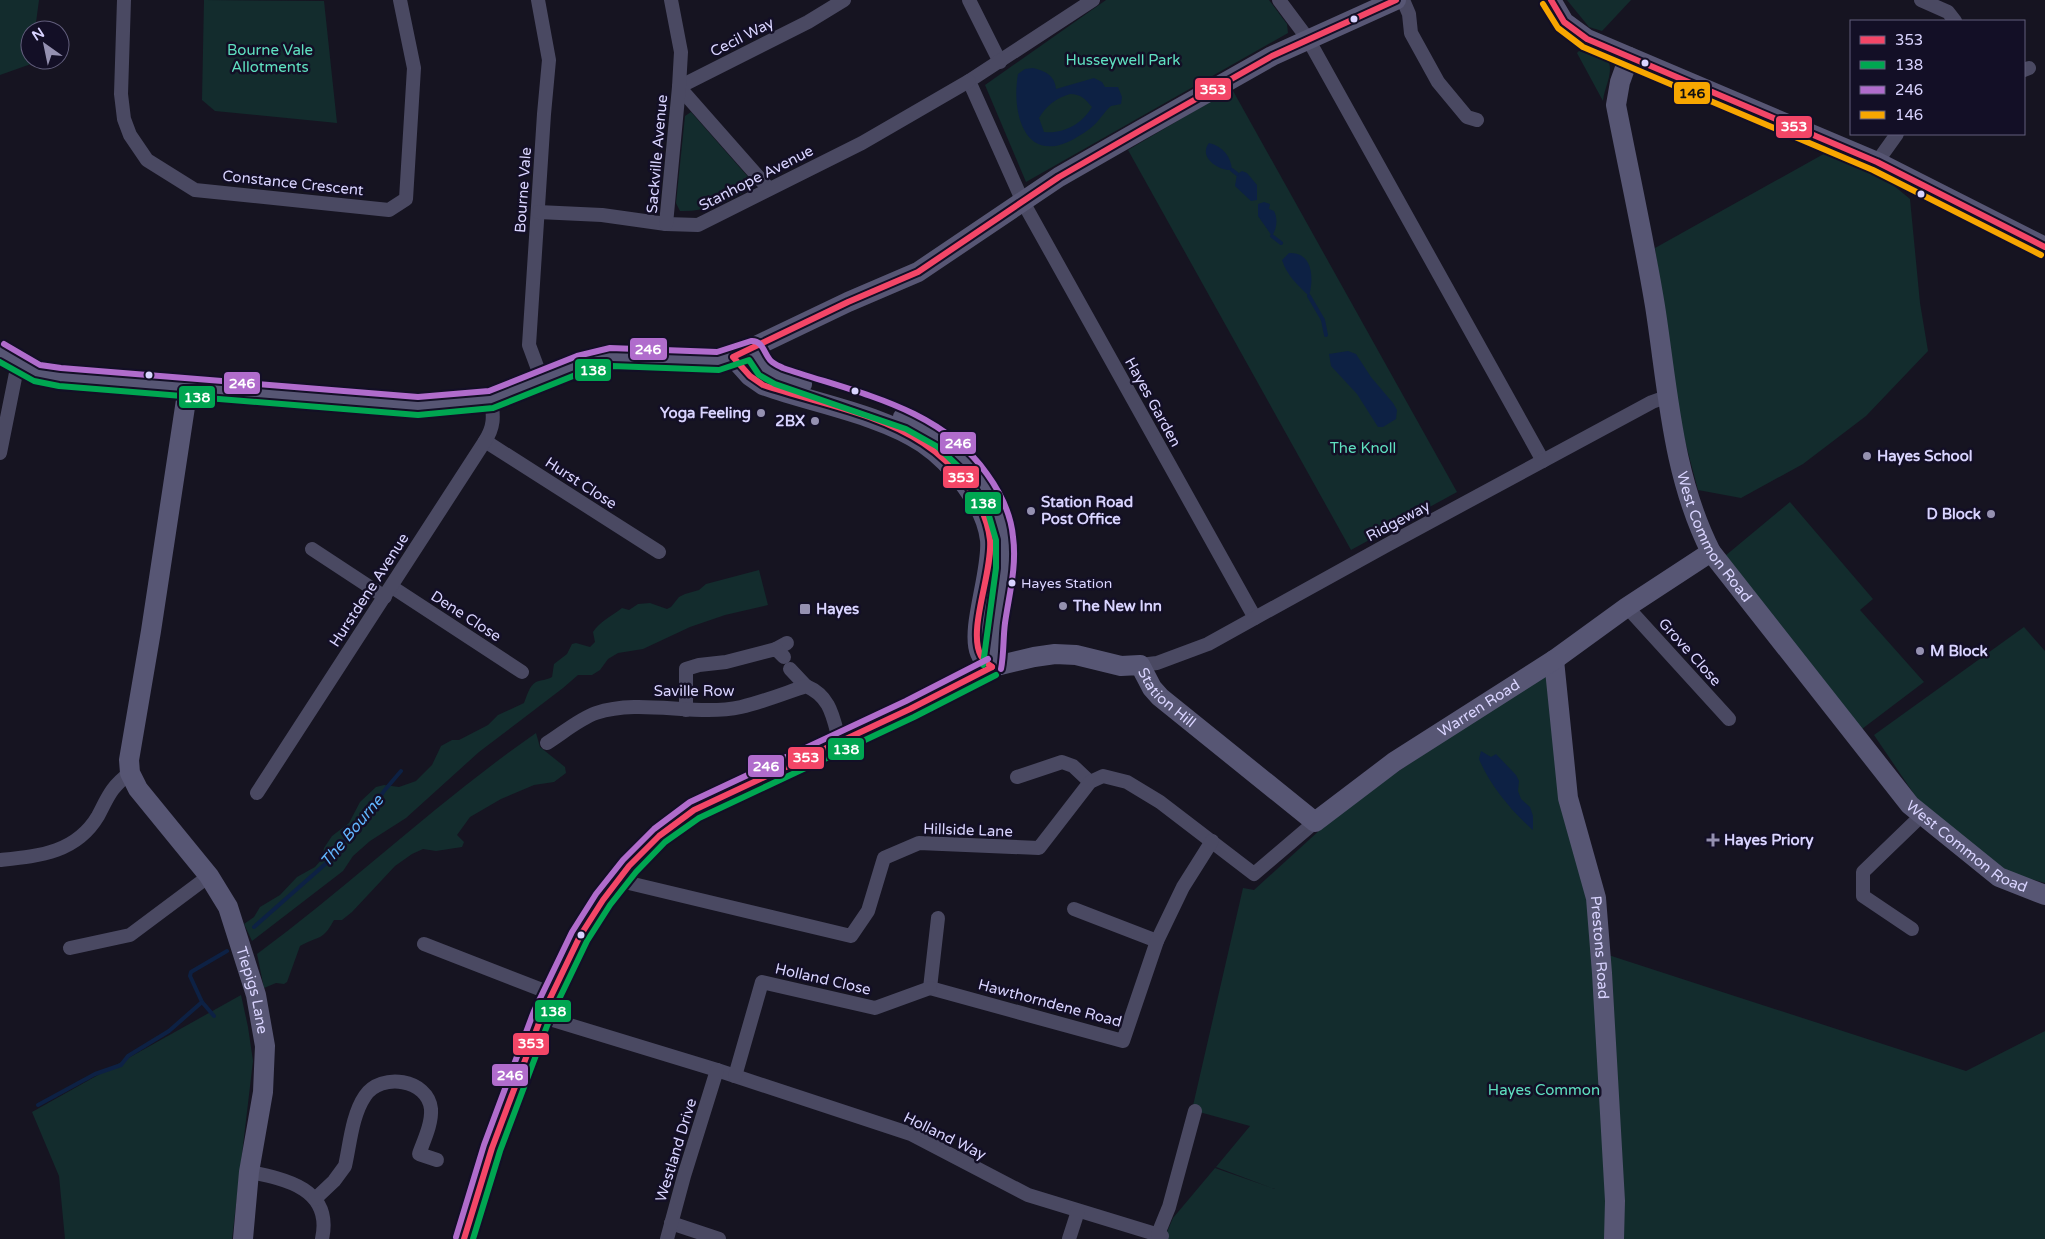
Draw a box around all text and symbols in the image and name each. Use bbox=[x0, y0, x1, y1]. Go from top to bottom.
street label: Cecil Way bbox=[707, 13, 777, 61]
unlabelled marker bbox=[1349, 14, 1359, 24]
north arrow bbox=[20, 20, 70, 70]
legend bbox=[1850, 20, 2025, 135]
text: N bbox=[29, 24, 48, 45]
text: 353 bbox=[1895, 31, 1923, 49]
park label: Bourne Vale Allotments bbox=[227, 41, 313, 76]
park label: Husseywell Park bbox=[1066, 51, 1180, 69]
text: 138 bbox=[1895, 56, 1923, 74]
unlabelled marker bbox=[1640, 58, 1650, 68]
line badge: 353 bbox=[1194, 77, 1232, 101]
text: 353 bbox=[1200, 81, 1226, 98]
line badge: 146 bbox=[1673, 81, 1711, 105]
text: 246 bbox=[1895, 81, 1923, 99]
text: 146 bbox=[1679, 85, 1705, 102]
street label: Sackville Avenue bbox=[643, 94, 671, 214]
text: 146 bbox=[1895, 106, 1923, 124]
line badge: 353 bbox=[1775, 115, 1813, 139]
text: 353 bbox=[1781, 118, 1807, 135]
street label: Stanhope Avenue bbox=[696, 141, 816, 215]
street label: Bourne Vale bbox=[511, 146, 535, 234]
street label: Constance Crescent bbox=[222, 167, 365, 199]
unlabelled marker bbox=[1916, 189, 1926, 199]
line badge: 246 bbox=[629, 337, 668, 361]
text: 246 bbox=[635, 341, 661, 358]
street label: Hayes Garden bbox=[1121, 354, 1185, 450]
line badge: 138 bbox=[574, 358, 612, 382]
text: 138 bbox=[580, 362, 606, 379]
unlabelled marker bbox=[144, 370, 154, 380]
line badge: 246 bbox=[223, 371, 261, 395]
text: 246 bbox=[229, 375, 255, 392]
line badge: 138 bbox=[178, 385, 216, 409]
unlabelled marker bbox=[850, 386, 860, 396]
text: 138 bbox=[184, 389, 210, 406]
place label: Yoga Feeling bbox=[660, 404, 751, 423]
marker: Yoga Feeling bbox=[755, 407, 767, 419]
place label: 2BX bbox=[775, 412, 805, 430]
marker: 2BX bbox=[809, 415, 821, 427]
line badge: 246 bbox=[939, 431, 977, 455]
text: 246 bbox=[945, 435, 971, 452]
park label: The Knoll bbox=[1330, 439, 1396, 457]
place label: Hayes School bbox=[1877, 447, 1973, 466]
marker: Hayes School bbox=[1861, 450, 1873, 462]
street label: Hurst Close bbox=[542, 453, 620, 513]
line badge: 353 bbox=[942, 465, 980, 489]
text: 353 bbox=[948, 469, 974, 486]
street label: West Common Road bbox=[1673, 470, 1756, 606]
line badge: 138 bbox=[964, 491, 1002, 515]
place label: Station Road Post Office bbox=[1041, 493, 1133, 528]
text: 138 bbox=[970, 495, 996, 512]
street label: Ridgeway bbox=[1363, 497, 1433, 545]
marker: Station Road Post Office bbox=[1025, 505, 1037, 517]
place label: D Block bbox=[1927, 505, 1981, 523]
marker: D Block bbox=[1985, 508, 1997, 520]
street label: Hurstdene Avenue bbox=[326, 530, 412, 650]
place label: Hayes Station bbox=[1021, 575, 1112, 592]
marker: Hayes Station bbox=[1007, 578, 1017, 588]
street label: Dene Close bbox=[428, 587, 504, 645]
place label: The New Inn bbox=[1072, 597, 1162, 615]
place label: Hayes bbox=[816, 600, 859, 619]
marker: The New Inn bbox=[1057, 600, 1069, 612]
marker: Hayes bbox=[798, 602, 812, 616]
street label: Grove Close bbox=[1655, 614, 1725, 690]
place label: M Block bbox=[1930, 642, 1988, 660]
marker: M Block bbox=[1914, 645, 1926, 657]
street label: Station Hill bbox=[1134, 665, 1199, 731]
street label: Warren Road bbox=[1434, 675, 1523, 741]
street label: Saville Row bbox=[654, 682, 734, 700]
line badge: 138 bbox=[827, 737, 865, 761]
text: 138 bbox=[833, 741, 859, 758]
line badge: 353 bbox=[787, 746, 825, 770]
text: 353 bbox=[793, 749, 819, 766]
line badge: 246 bbox=[747, 754, 785, 778]
text: 246 bbox=[753, 758, 779, 775]
water label: The Bourne bbox=[316, 790, 389, 871]
street label: West Common Road bbox=[1903, 797, 2030, 896]
street label: Hillside Lane bbox=[923, 819, 1013, 841]
place label: Hayes Priory bbox=[1724, 831, 1814, 850]
marker: Hayes Priory bbox=[1706, 833, 1720, 847]
street label: Prestons Road bbox=[1587, 895, 1612, 1000]
unlabelled marker bbox=[576, 930, 586, 940]
street label: Tiepigs Lane bbox=[232, 944, 272, 1035]
street label: Holland Close bbox=[773, 959, 873, 999]
street label: Hawthorndene Road bbox=[976, 975, 1124, 1031]
line badge: 138 bbox=[534, 999, 572, 1023]
text: 138 bbox=[540, 1003, 566, 1020]
line badge: 353 bbox=[512, 1032, 550, 1056]
text: 353 bbox=[518, 1035, 544, 1052]
line badge: 246 bbox=[491, 1063, 529, 1087]
text: 246 bbox=[497, 1067, 523, 1084]
park label: Hayes Common bbox=[1488, 1081, 1600, 1099]
street label: Westland Drive bbox=[652, 1096, 700, 1204]
street label: Holland Way bbox=[901, 1108, 989, 1164]

